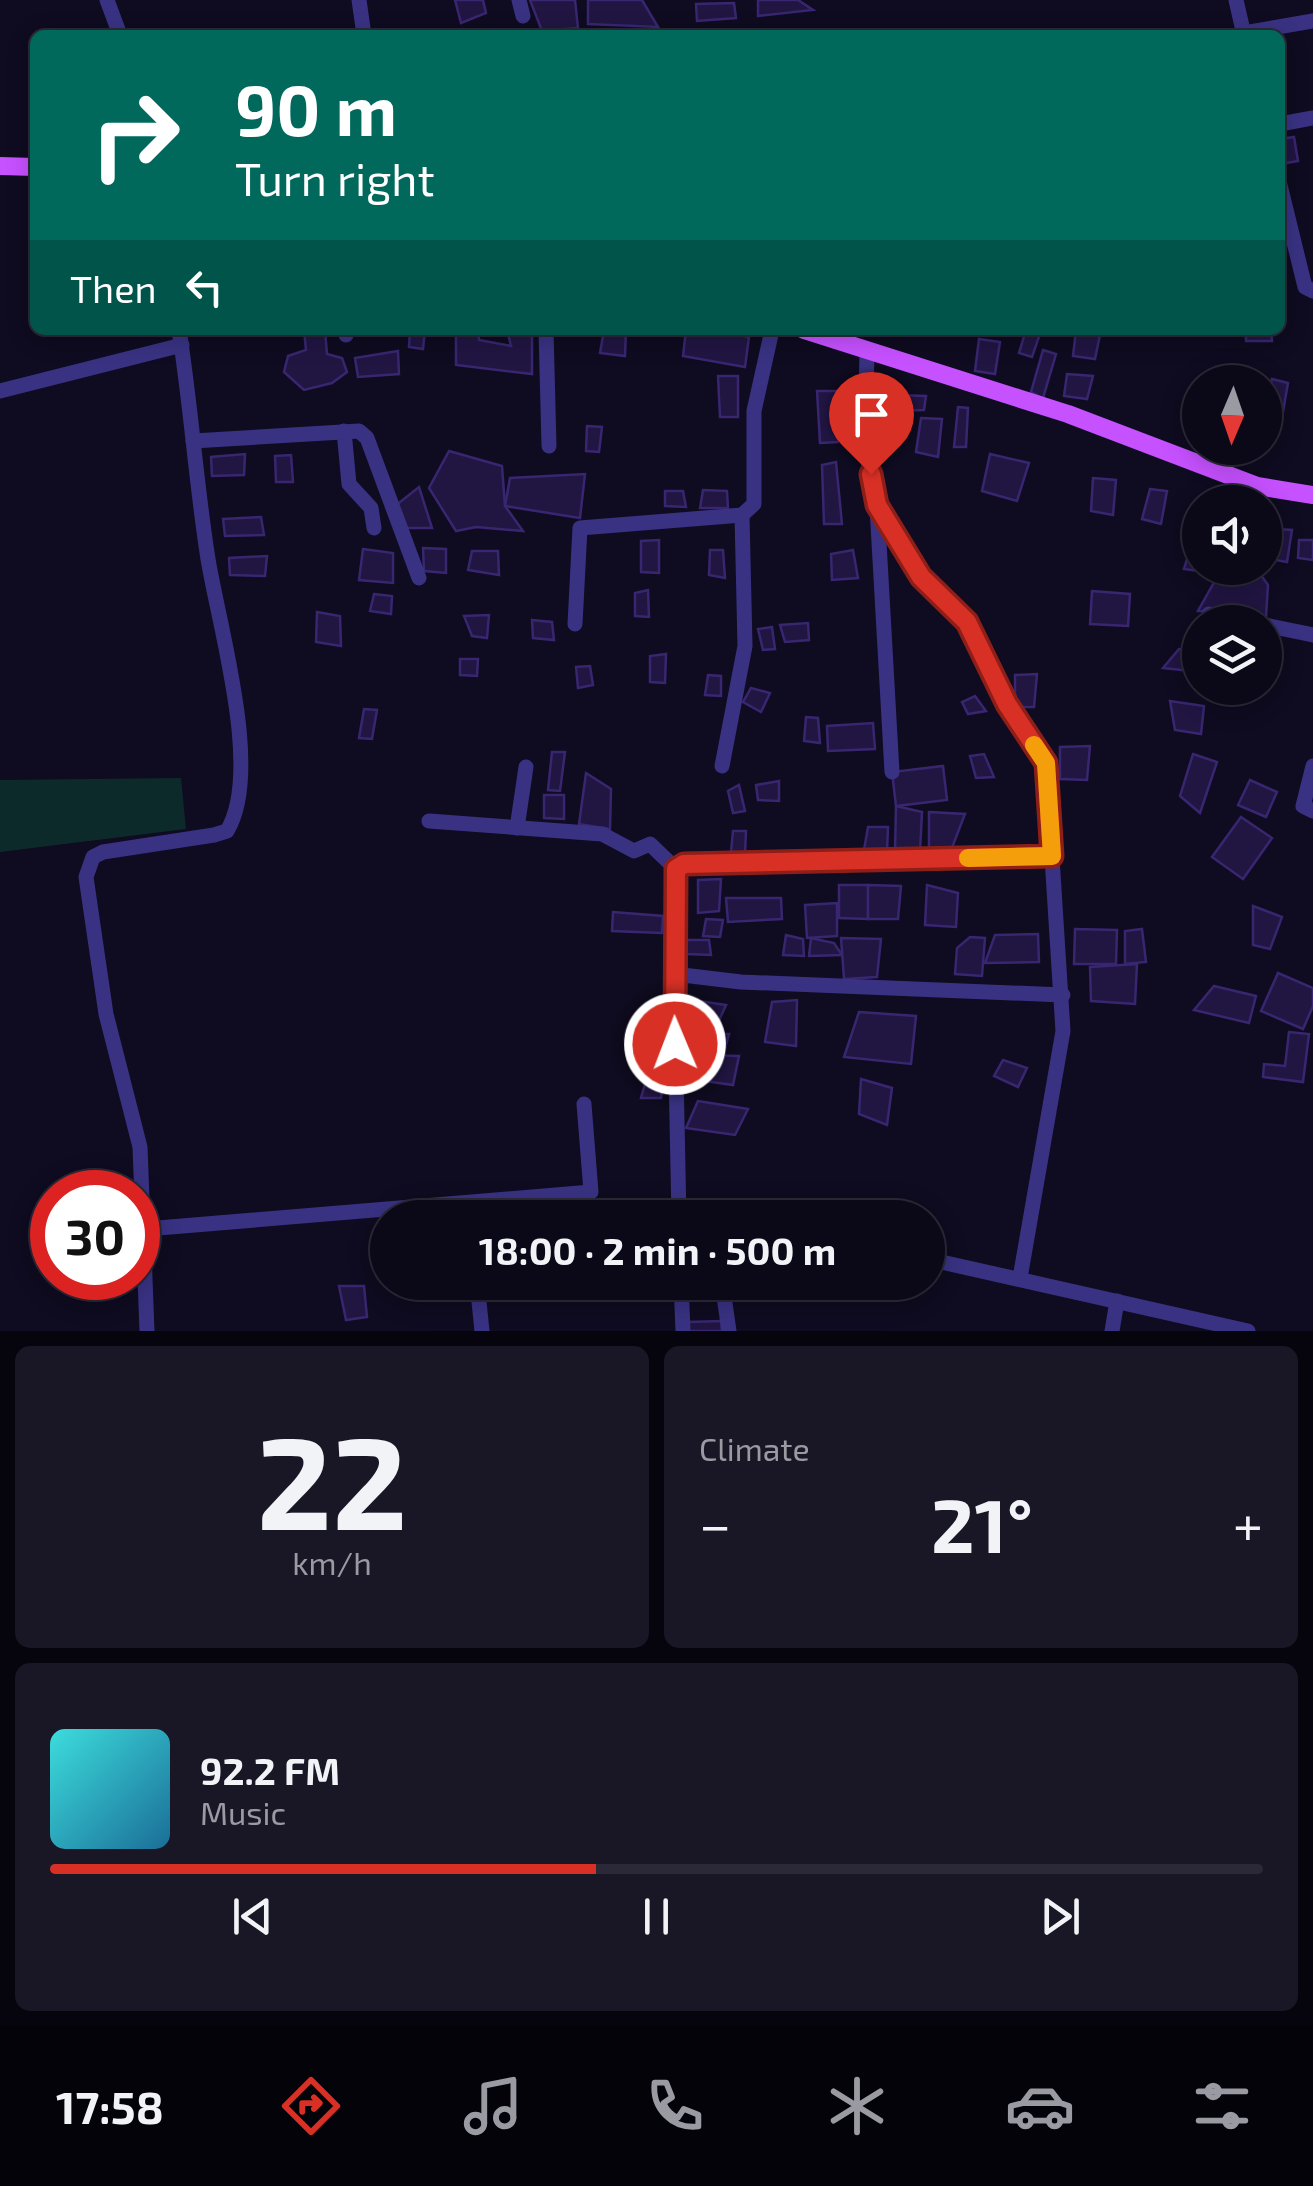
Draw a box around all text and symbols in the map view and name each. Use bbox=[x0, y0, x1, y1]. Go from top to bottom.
text: 90 m bbox=[235, 66, 397, 150]
icon: right bbox=[70, 70, 200, 200]
text: Turn right bbox=[235, 151, 435, 205]
icon: left bbox=[177, 260, 232, 315]
text: Then bbox=[70, 265, 157, 311]
north arrow bbox=[1182, 365, 1282, 465]
map controls bbox=[1182, 365, 1282, 705]
pin bbox=[829, 372, 914, 475]
icon: arrive bbox=[844, 387, 899, 442]
button: sound bbox=[1182, 485, 1282, 585]
button: layers bbox=[1182, 605, 1282, 705]
position arrow bbox=[623, 992, 727, 1096]
speed limit sign: 30 bbox=[30, 1170, 160, 1300]
text: 18:00 · 2 min · 500 m bbox=[479, 1227, 836, 1273]
text: 22 bbox=[256, 1400, 408, 1556]
text: Climate bbox=[699, 1429, 810, 1467]
text: 21° bbox=[931, 1478, 1033, 1568]
text: − bbox=[699, 1490, 731, 1556]
text: + bbox=[1233, 1490, 1263, 1556]
text: km/h bbox=[292, 1543, 372, 1581]
text: 92.2 FM bbox=[200, 1747, 340, 1793]
text: Music bbox=[200, 1793, 286, 1831]
icon: previous bbox=[225, 1889, 280, 1944]
icon: pause bbox=[629, 1889, 684, 1944]
icon: next bbox=[1033, 1889, 1088, 1944]
icon: directions bbox=[276, 2071, 346, 2141]
icon: music bbox=[458, 2071, 528, 2141]
icon: phone bbox=[640, 2071, 710, 2141]
icon: climate bbox=[822, 2071, 892, 2141]
icon: car bbox=[1005, 2071, 1075, 2141]
icon: filters bbox=[1187, 2071, 1257, 2141]
text: 17:58 bbox=[56, 2079, 164, 2133]

